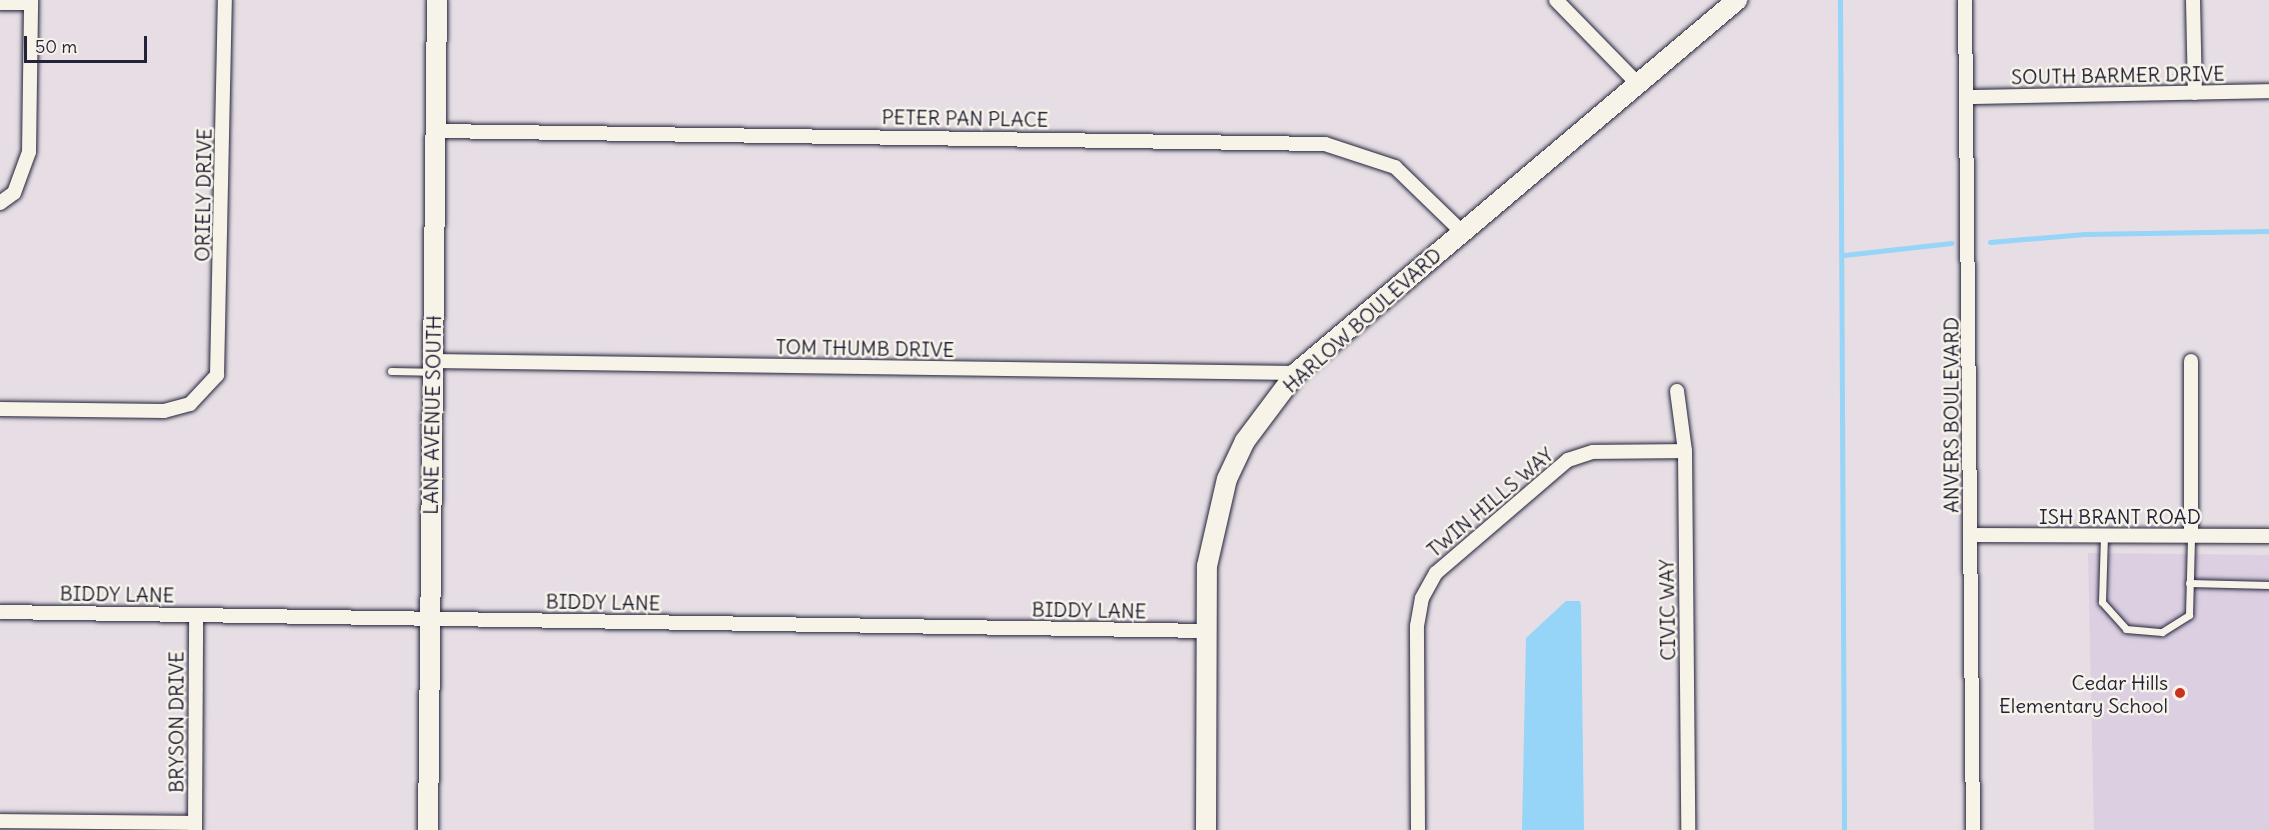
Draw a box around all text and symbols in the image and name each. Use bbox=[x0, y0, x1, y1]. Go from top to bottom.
scale bar bbox=[27, 24, 150, 62]
text: 50 m bbox=[35, 35, 77, 58]
street label: SOUTH BARMER DRIVE bbox=[2011, 61, 2225, 89]
street label: PETER PAN PLACE bbox=[881, 105, 1049, 131]
street label: ORIELY DRIVE bbox=[190, 128, 216, 262]
street label: HARLOW BOULEVARD bbox=[1278, 243, 1446, 397]
street label: LANE AVENUE SOUTH bbox=[418, 315, 446, 515]
street label: ANVERS BOULEVARD bbox=[1939, 317, 1963, 513]
street label: TOM THUMB DRIVE bbox=[775, 334, 955, 362]
street label: TWIN HILLS WAY bbox=[1422, 442, 1558, 562]
street label: ISH BRANT ROAD bbox=[2039, 504, 2201, 528]
street label: CIVIC WAY bbox=[1654, 559, 1680, 661]
street label: BIDDY LANE bbox=[59, 581, 175, 607]
street label: BIDDY LANE bbox=[545, 589, 661, 615]
street label: BIDDY LANE bbox=[1031, 597, 1147, 623]
street label: BRYSON DRIVE bbox=[164, 651, 188, 793]
place label: Cedar Hills Elementary School bbox=[1999, 670, 2168, 717]
marker: Cedar Hills Elementary School bbox=[2173, 686, 2187, 700]

